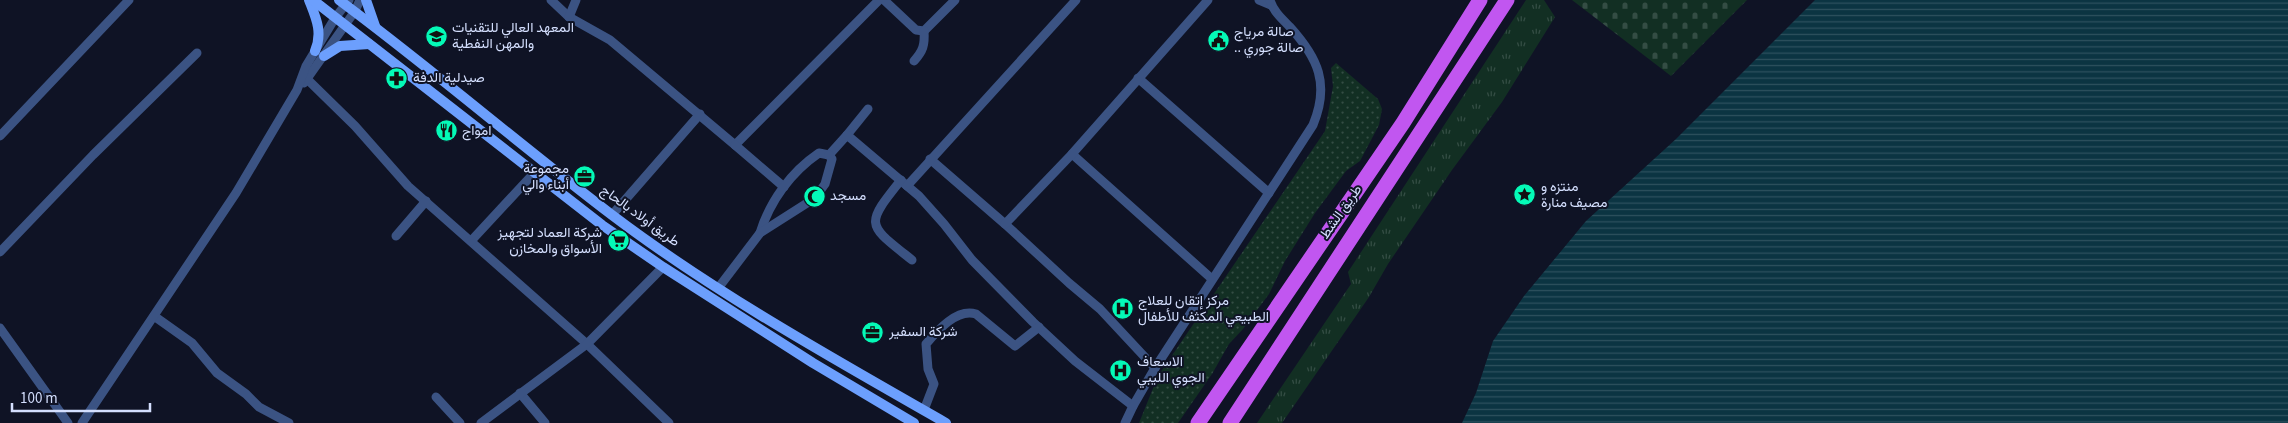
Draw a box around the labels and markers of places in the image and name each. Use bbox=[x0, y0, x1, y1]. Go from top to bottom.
place label: المعهد العالي للتقنيات والمهن النفطية bbox=[452, 18, 574, 54]
place label: صالة مرياج .. صالة جوري bbox=[1234, 22, 1304, 59]
school or university icon: المعهد العالي للتقنيات والمهن النفطية bbox=[424, 24, 448, 48]
public building icon: صالة مرياج .. صالة جوري bbox=[1206, 28, 1230, 52]
pharmacy icon: صيدلية الدفة bbox=[385, 66, 409, 90]
place label: صيدلية الدفة bbox=[413, 68, 485, 88]
restaurant icon: امواج bbox=[434, 119, 458, 143]
place label: امواج bbox=[462, 121, 492, 141]
place label: مجموعة أبناء والي bbox=[522, 159, 569, 196]
office icon: مجموعة أبناء والي bbox=[573, 165, 597, 189]
place label: منتزه و مصيف منارة bbox=[1541, 177, 1607, 213]
place icon: منتزه و مصيف منارة bbox=[1513, 183, 1537, 207]
mosque icon: مسجد bbox=[802, 184, 826, 208]
place label: مسجد bbox=[830, 186, 866, 206]
place label: شركة العماد لتجهيز الأسواق والمخازن bbox=[497, 223, 602, 259]
supermarket icon: شركة العماد لتجهيز الأسواق والمخازن bbox=[606, 229, 630, 253]
place label: مركز إتقان للعلاج الطبيعي المكثف للأطفال bbox=[1138, 291, 1269, 328]
hospital icon: مركز إتقان للعلاج الطبيعي المكثف للأطفال bbox=[1110, 297, 1134, 321]
office icon: شركة السفير bbox=[861, 320, 885, 344]
place label: شركة السفير bbox=[888, 322, 957, 342]
place label: الاسعاف الجوي الليبي bbox=[1137, 352, 1205, 389]
hospital icon: الاسعاف الجوي الليبي bbox=[1109, 358, 1133, 382]

